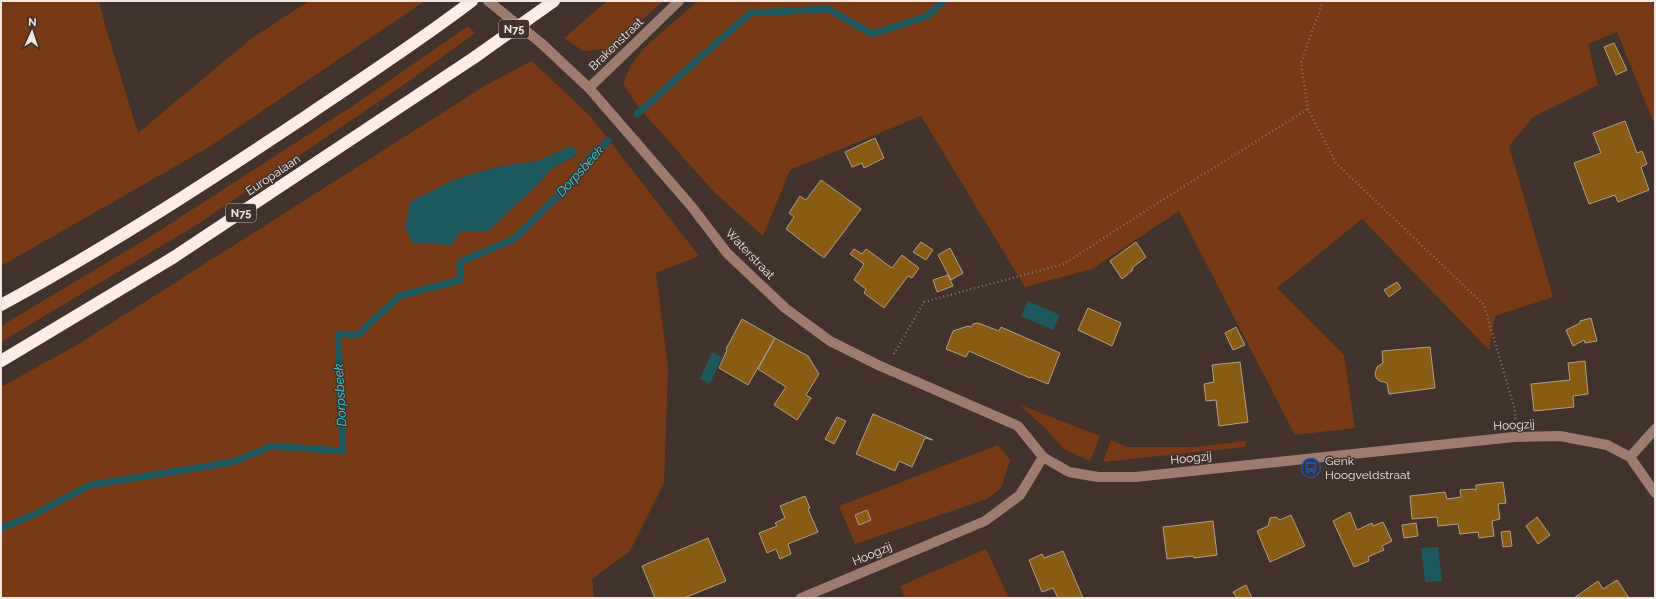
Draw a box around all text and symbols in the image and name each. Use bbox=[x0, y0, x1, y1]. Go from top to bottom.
north arrow bbox=[12, 12, 52, 52]
street label: Brakenstraat bbox=[586, 15, 646, 73]
text: N bbox=[28, 16, 37, 29]
road number: N75 bbox=[499, 20, 529, 38]
water label: Dorpsbeek bbox=[553, 142, 607, 200]
street label: Europalaan bbox=[243, 152, 303, 198]
road number: N75 bbox=[226, 204, 256, 222]
street label: Waterstraat bbox=[723, 226, 777, 282]
water label: Dorpsbeek bbox=[331, 363, 349, 427]
street label: Hoogzij bbox=[1493, 417, 1535, 433]
street label: Hoogzij bbox=[1170, 449, 1212, 467]
place label: Genk Hoogveldstraat bbox=[1325, 454, 1410, 482]
bus stop icon: Genk Hoogveldstraat bbox=[1300, 457, 1322, 479]
street label: Hoogzij bbox=[850, 539, 894, 569]

